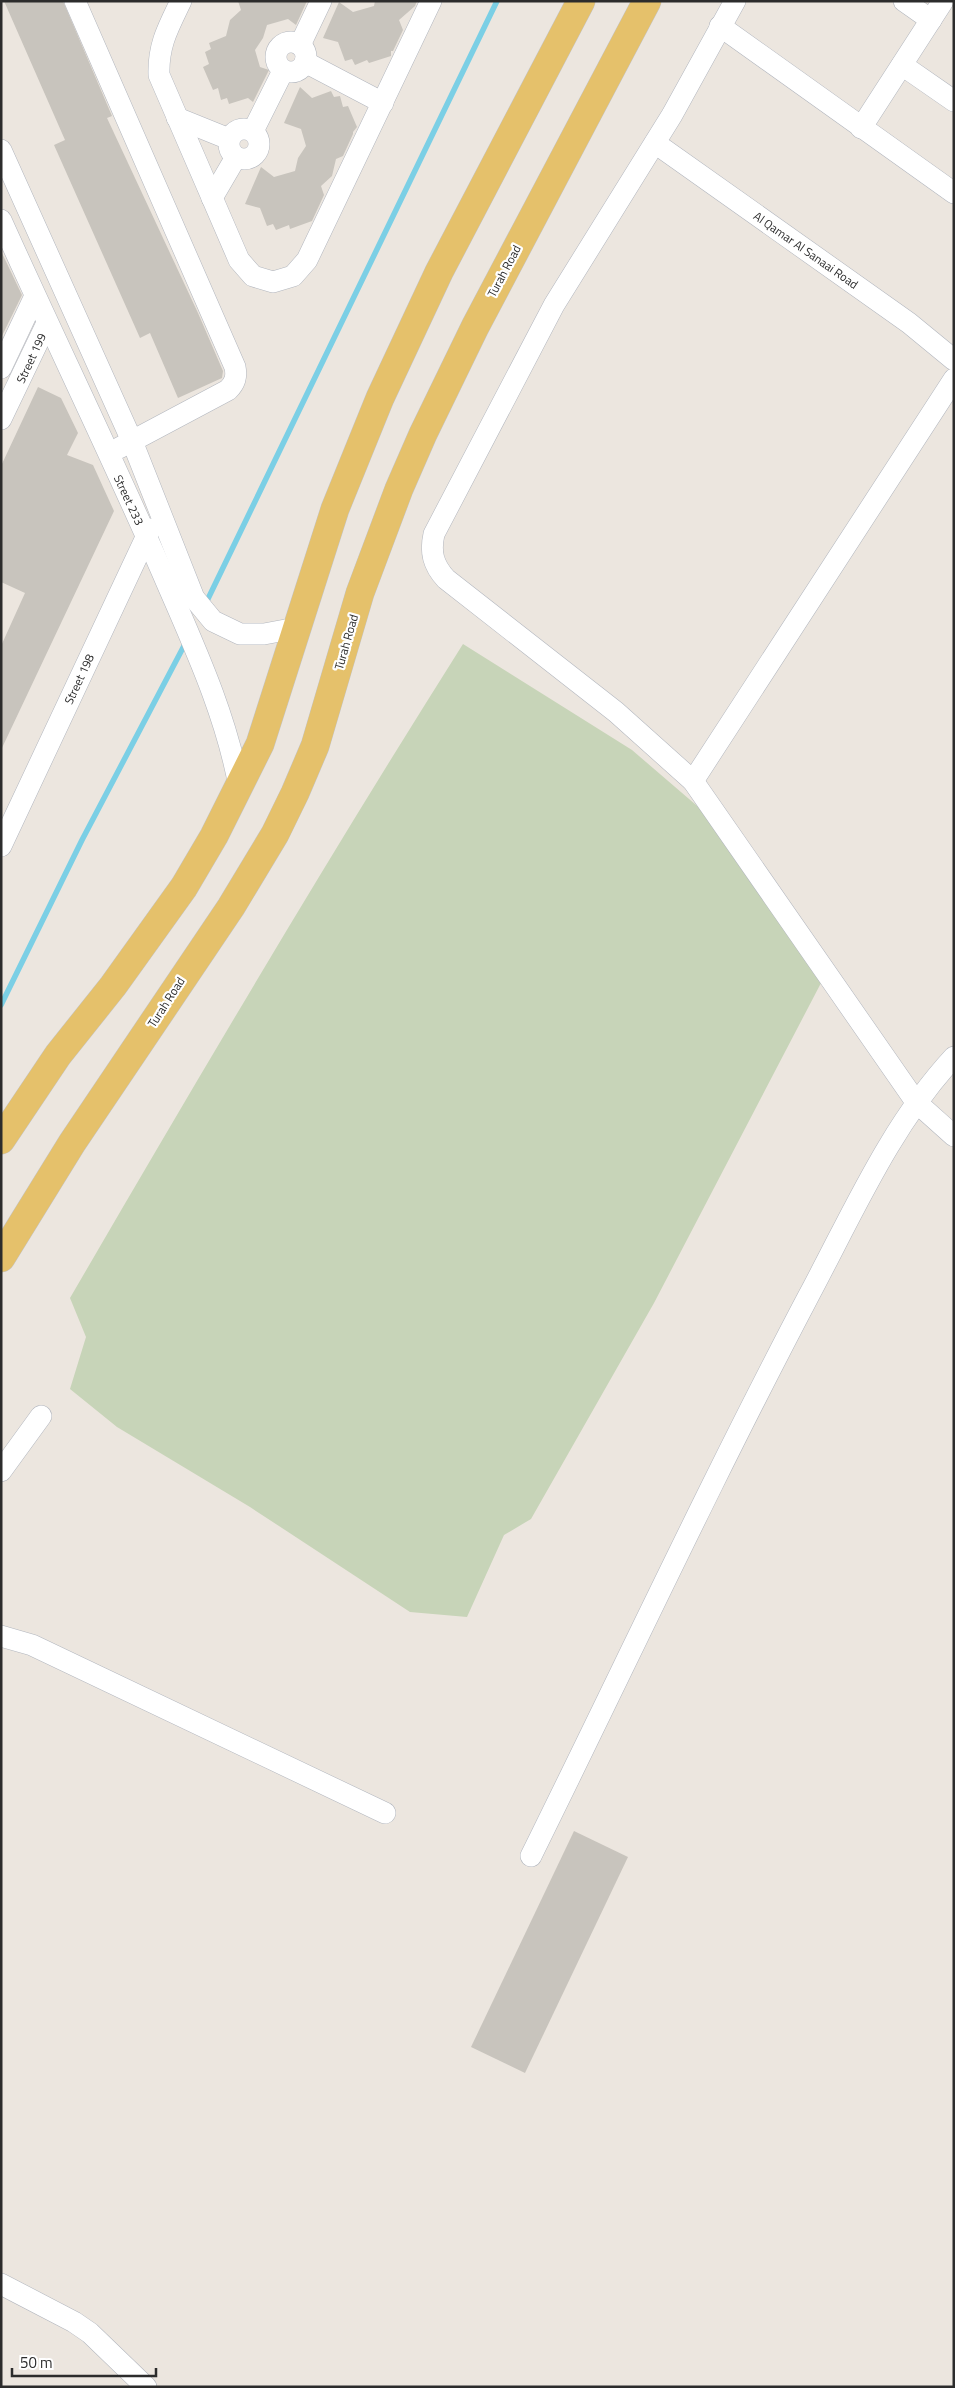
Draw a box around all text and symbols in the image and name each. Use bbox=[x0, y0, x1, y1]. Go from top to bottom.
street label: Al Qamar Al Sanaai Road bbox=[750, 207, 862, 293]
street label: Turah Road bbox=[482, 241, 526, 301]
street label: Street 199 bbox=[11, 329, 51, 386]
street label: Street 233 bbox=[109, 472, 149, 528]
street label: Turah Road bbox=[329, 612, 363, 672]
street label: Street 198 bbox=[59, 650, 99, 707]
street label: Turah Road bbox=[143, 973, 189, 1031]
scale bar bbox=[12, 2346, 156, 2378]
text: 50 m bbox=[20, 2351, 53, 2374]

